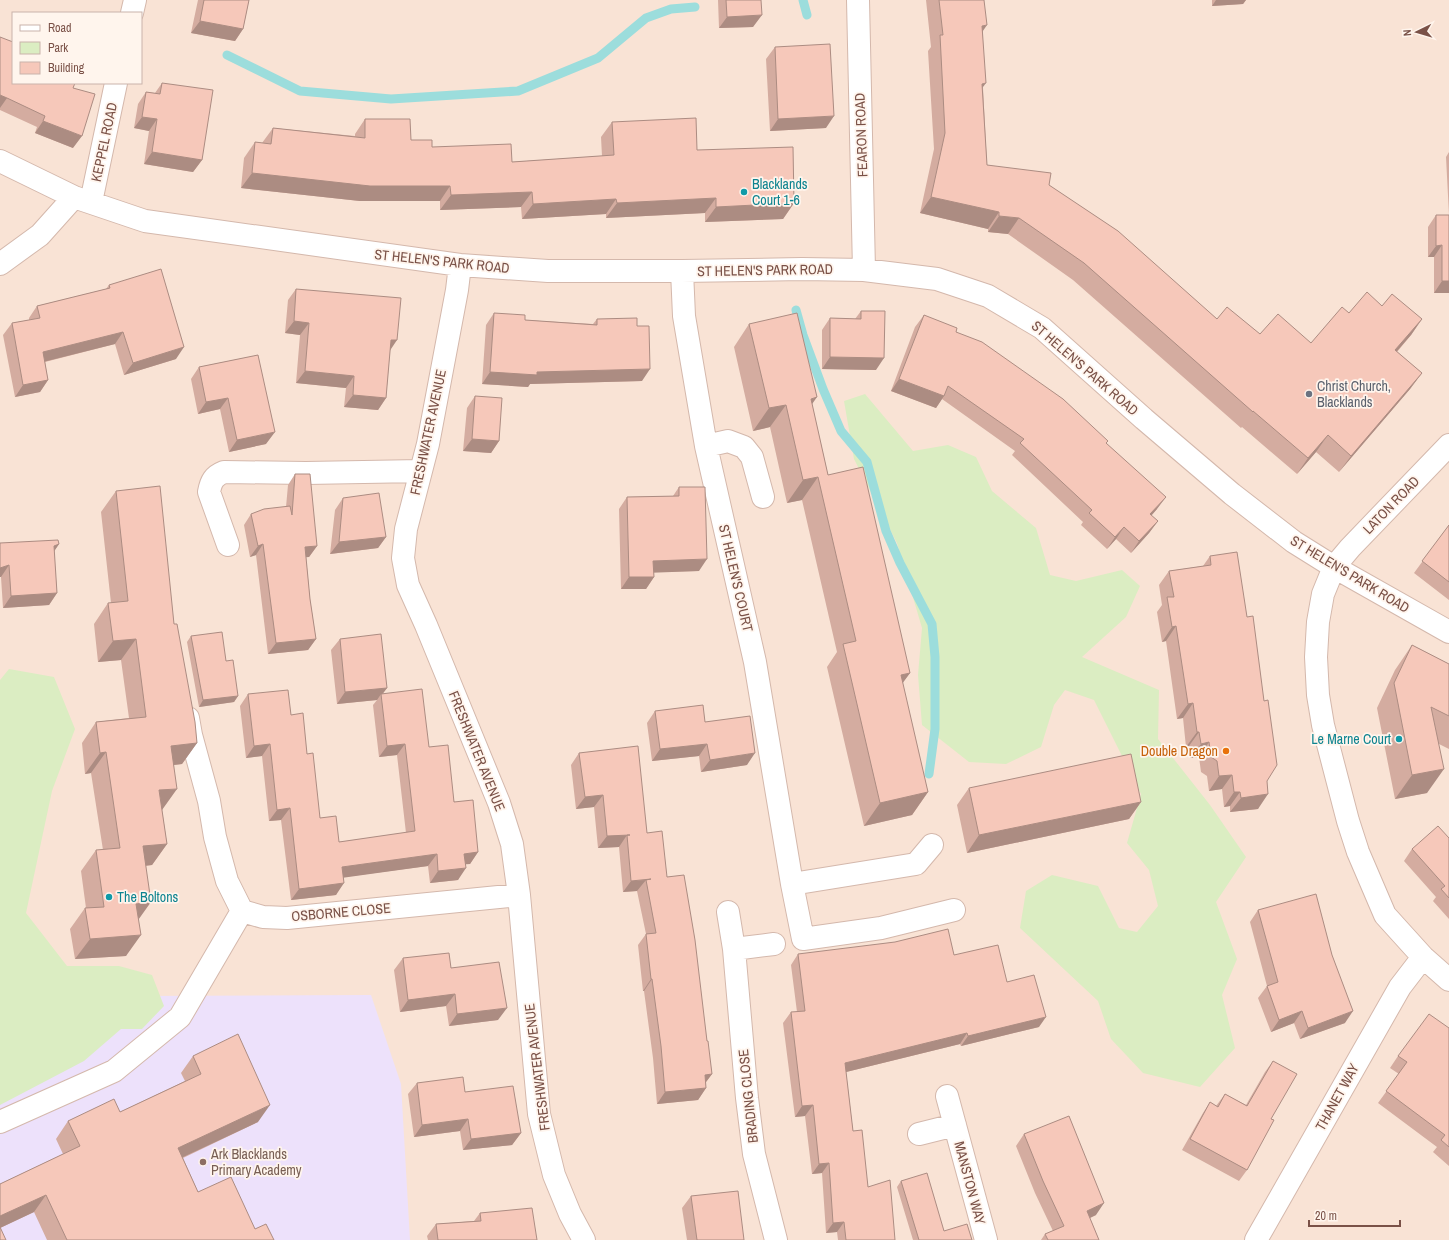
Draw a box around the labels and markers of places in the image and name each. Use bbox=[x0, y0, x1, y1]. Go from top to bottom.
place label: Blacklands Court 1-6 bbox=[752, 175, 808, 209]
marker: Blacklands Court 1-6 bbox=[739, 187, 749, 197]
place label: Christ Church, Blacklands bbox=[1317, 377, 1391, 411]
marker: Christ Church, Blacklands bbox=[1304, 389, 1314, 399]
place label: Le Marne Court bbox=[1311, 730, 1391, 748]
marker: Le Marne Court bbox=[1394, 734, 1404, 744]
place label: Double Dragon bbox=[1141, 742, 1218, 760]
marker: Double Dragon bbox=[1221, 746, 1231, 756]
place label: The Boltons bbox=[117, 888, 179, 906]
marker: The Boltons bbox=[104, 892, 114, 902]
place label: Ark Blacklands Primary Academy bbox=[210, 1145, 302, 1179]
marker: Ark Blacklands Primary Academy bbox=[198, 1157, 208, 1167]

